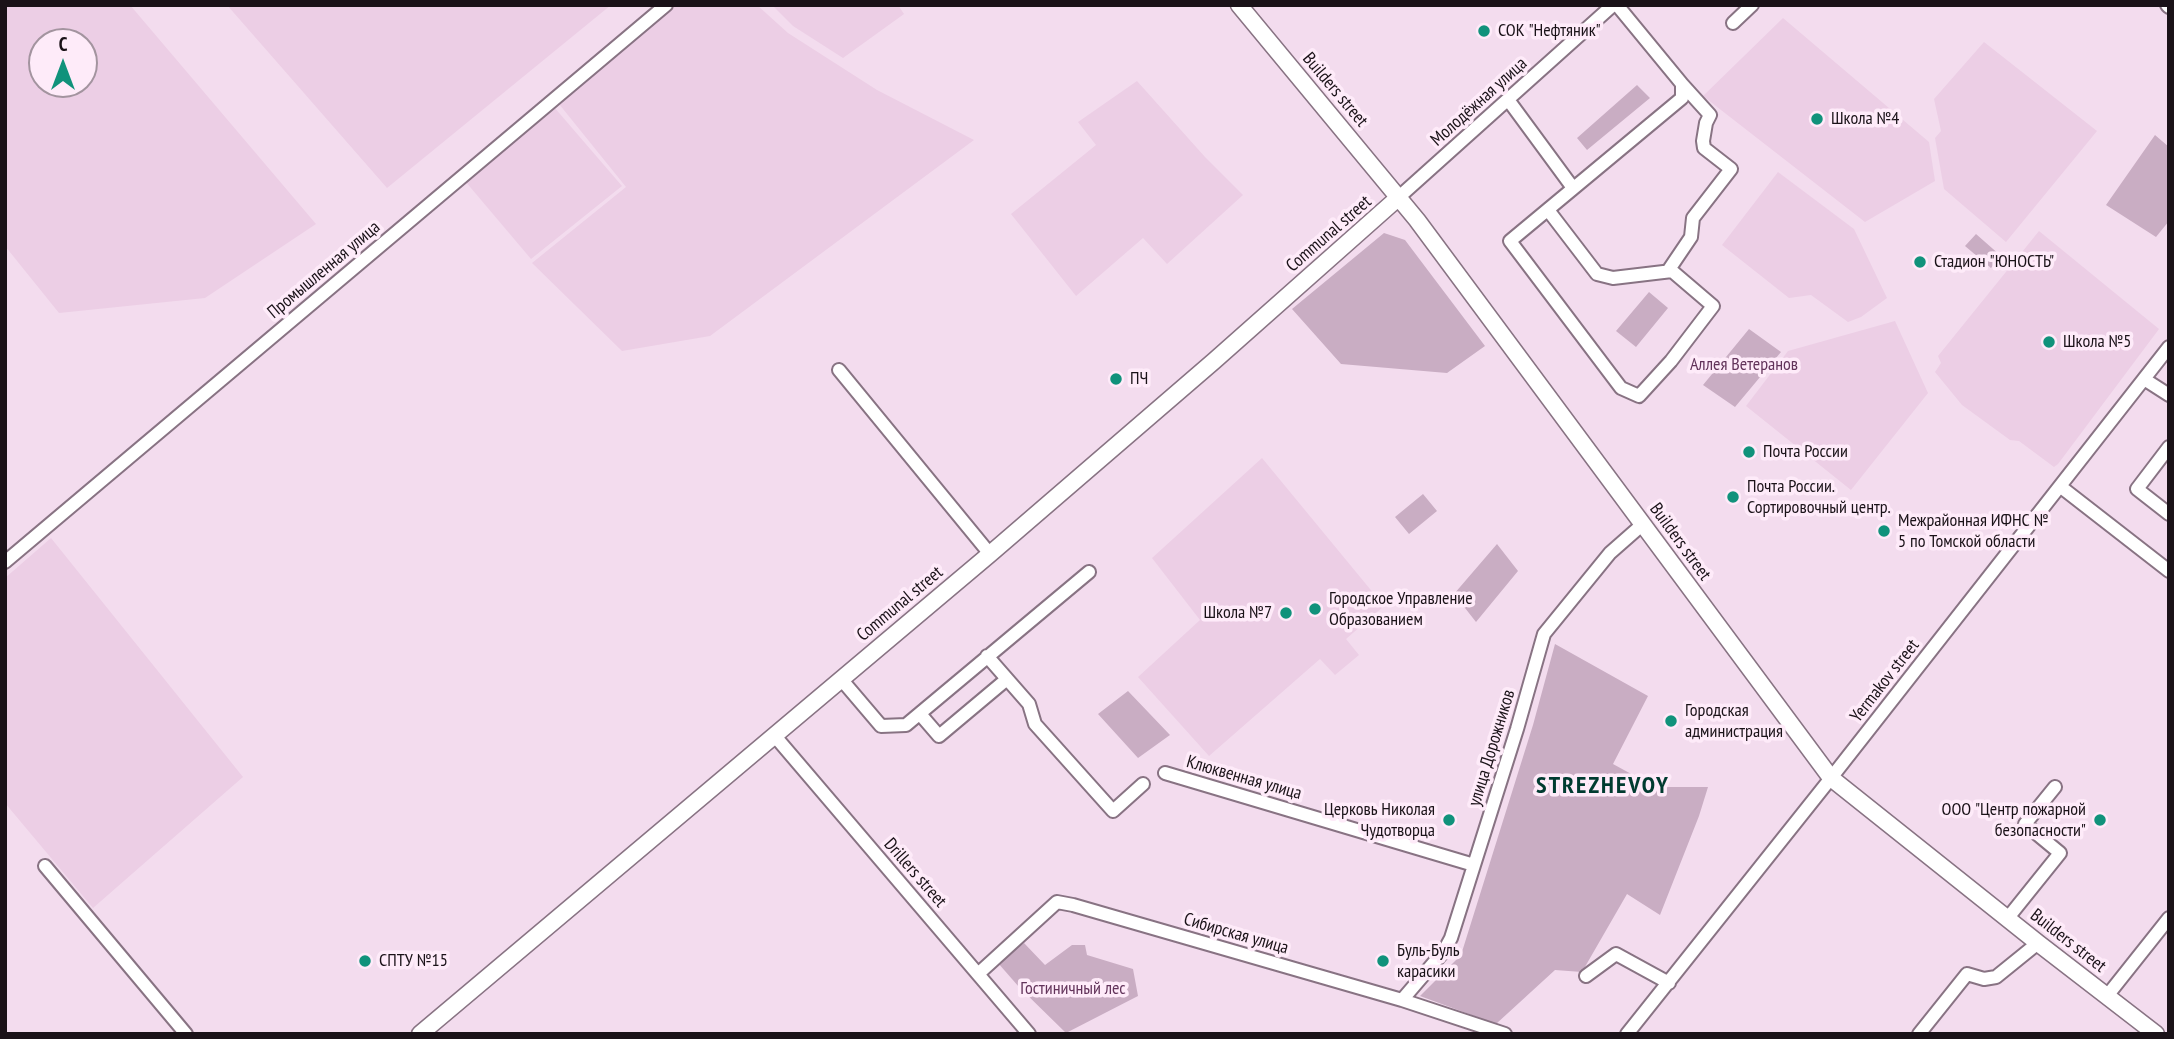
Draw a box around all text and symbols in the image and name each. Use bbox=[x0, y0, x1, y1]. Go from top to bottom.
place label: СОК "Нефтяник" bbox=[1498, 20, 1601, 42]
marker: СОК "Нефтяник" bbox=[1476, 23, 1492, 39]
north arrow bbox=[28, 28, 98, 98]
text: С bbox=[59, 32, 67, 56]
street label: Builders street bbox=[1298, 49, 1372, 131]
street label: Молодёжная улица bbox=[1426, 53, 1532, 151]
place label: Школа №4 bbox=[1831, 108, 1899, 130]
marker: Школа №4 bbox=[1809, 111, 1825, 127]
street label: Communal street bbox=[1282, 191, 1376, 277]
street label: Промышленная улица bbox=[263, 217, 385, 323]
place label: Стадион "ЮНОСТЬ" bbox=[1934, 251, 2054, 273]
marker: Стадион "ЮНОСТЬ" bbox=[1912, 254, 1928, 270]
place label: Школа №5 bbox=[2063, 331, 2131, 353]
marker: Школа №5 bbox=[2041, 334, 2057, 350]
park label: Аллея Ветеранов bbox=[1690, 354, 1798, 376]
place label: ПЧ bbox=[1130, 368, 1148, 390]
marker: ПЧ bbox=[1108, 371, 1124, 387]
place label: Почта России bbox=[1763, 441, 1848, 463]
marker: Почта России bbox=[1741, 444, 1757, 460]
place label: Почта России. Сортировочный центр. bbox=[1747, 476, 1891, 518]
marker: Почта России. Сортировочный центр. bbox=[1725, 489, 1741, 505]
street label: Builders street bbox=[1645, 499, 1715, 585]
place label: Межрайонная ИФНС № 5 по Томской области bbox=[1898, 510, 2049, 552]
marker: Межрайонная ИФНС № 5 по Томской области bbox=[1876, 523, 1892, 539]
street label: Communal street bbox=[853, 562, 947, 646]
place label: Городское Управление Образованием bbox=[1329, 588, 1473, 630]
marker: Городское Управление Образованием bbox=[1307, 601, 1323, 617]
place label: Школа №7 bbox=[1204, 602, 1272, 624]
marker: Школа №7 bbox=[1278, 605, 1294, 621]
street label: Yermakov street bbox=[1846, 635, 1924, 727]
street label: улица Дорожников bbox=[1464, 687, 1520, 809]
place label: Городская администрация bbox=[1685, 700, 1783, 742]
marker: Городская администрация bbox=[1663, 713, 1679, 729]
street label: Клюквенная улица bbox=[1184, 751, 1304, 805]
district label: STREZHEVOY bbox=[1537, 772, 1669, 800]
place label: Церковь Николая Чудотворца bbox=[1324, 799, 1435, 842]
place label: ООО "Центр пожарной безопасности" bbox=[1942, 799, 2086, 842]
marker: Церковь Николая Чудотворца bbox=[1441, 812, 1457, 828]
marker: ООО "Центр пожарной безопасности" bbox=[2092, 812, 2108, 828]
street label: Drillers street bbox=[879, 834, 951, 912]
street label: Builders street bbox=[2026, 905, 2110, 977]
street label: Сибирская улица bbox=[1181, 909, 1291, 959]
place label: Буль-Буль карасики bbox=[1397, 940, 1460, 982]
place label: СПТУ №15 bbox=[379, 950, 448, 972]
marker: СПТУ №15 bbox=[357, 953, 373, 969]
marker: Буль-Буль карасики bbox=[1375, 953, 1391, 969]
park label: Гостиничный лес bbox=[1020, 978, 1126, 1000]

